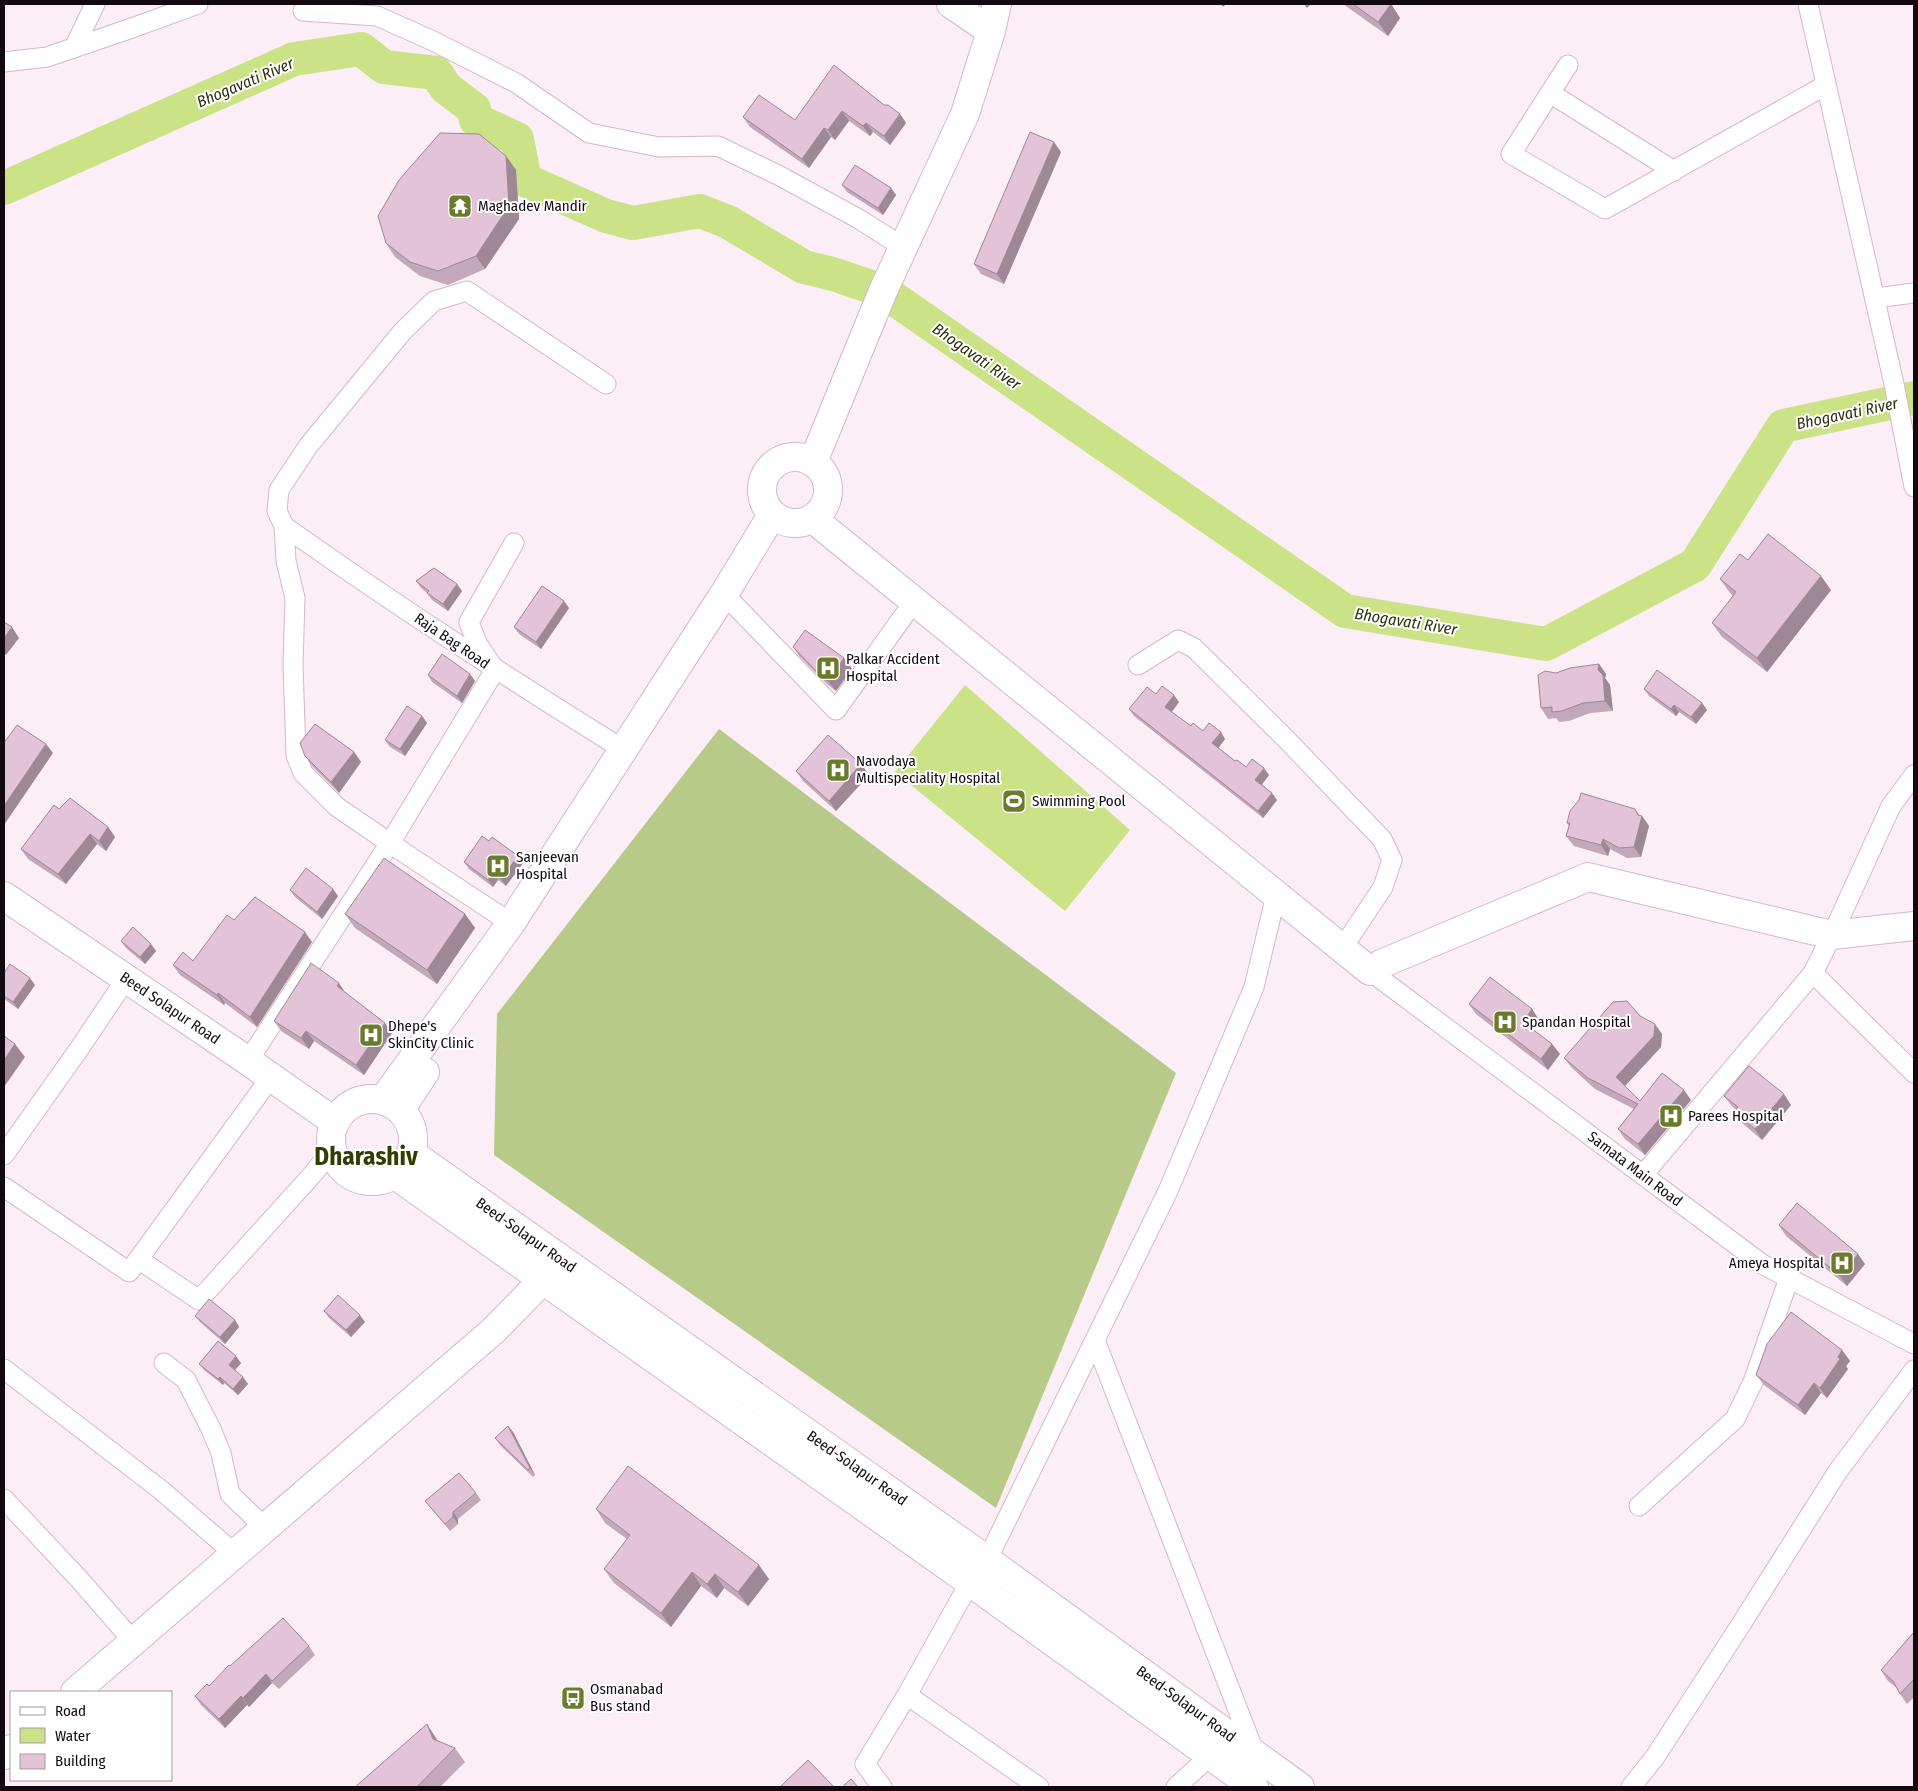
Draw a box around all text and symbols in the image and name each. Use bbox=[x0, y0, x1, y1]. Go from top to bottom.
water label: Bhogavati River bbox=[194, 53, 297, 111]
temple icon: Maghadev Mandir bbox=[447, 193, 473, 219]
place label: Maghadev Mandir bbox=[478, 197, 588, 215]
water label: Bhogavati River bbox=[929, 319, 1025, 394]
water label: Bhogavati River bbox=[1795, 393, 1900, 434]
water label: Bhogavati River bbox=[1353, 604, 1459, 639]
street label: Raja Bag Road bbox=[411, 609, 493, 673]
place label: Palkar Accident Hospital bbox=[846, 650, 940, 685]
hospital icon: Palkar Accident Hospital bbox=[815, 655, 841, 681]
place label: Navodaya Multispeciality Hospital bbox=[856, 752, 1000, 787]
hospital icon: Navodaya Multispeciality Hospital bbox=[825, 757, 851, 783]
sports icon: Swimming Pool bbox=[1001, 788, 1027, 814]
place label: Swimming Pool bbox=[1032, 792, 1126, 810]
place label: Sanjeevan Hospital bbox=[516, 848, 579, 883]
hospital icon: Sanjeevan Hospital bbox=[485, 853, 511, 879]
street label: Beed Solapur Road bbox=[117, 968, 223, 1048]
hospital icon: Spandan Hospital bbox=[1492, 1009, 1518, 1035]
place label: Spandan Hospital bbox=[1522, 1013, 1631, 1031]
place label: Dhepe's SkinCity Clinic bbox=[388, 1017, 474, 1052]
hospital icon: Dhepe's SkinCity Clinic bbox=[358, 1022, 384, 1048]
hospital icon: Parees Hospital bbox=[1658, 1103, 1684, 1129]
place label: Parees Hospital bbox=[1688, 1107, 1783, 1125]
street label: Samata Main Road bbox=[1584, 1128, 1686, 1210]
district label: Dharashiv bbox=[314, 1142, 418, 1172]
street label: Beed-Solapur Road bbox=[472, 1194, 580, 1276]
hospital icon: Ameya Hospital bbox=[1829, 1250, 1855, 1276]
place label: Ameya Hospital bbox=[1729, 1254, 1824, 1272]
street label: Beed-Solapur Road bbox=[803, 1427, 911, 1509]
street label: Beed-Solapur Road bbox=[1133, 1662, 1239, 1746]
place label: Osmanabad Bus stand bbox=[590, 1680, 663, 1715]
bus stop icon: Osmanabad Bus stand bbox=[560, 1685, 586, 1711]
legend bbox=[10, 1691, 172, 1781]
text: Road bbox=[55, 1702, 86, 1720]
text: Water bbox=[55, 1727, 91, 1745]
text: Building bbox=[55, 1752, 106, 1770]

